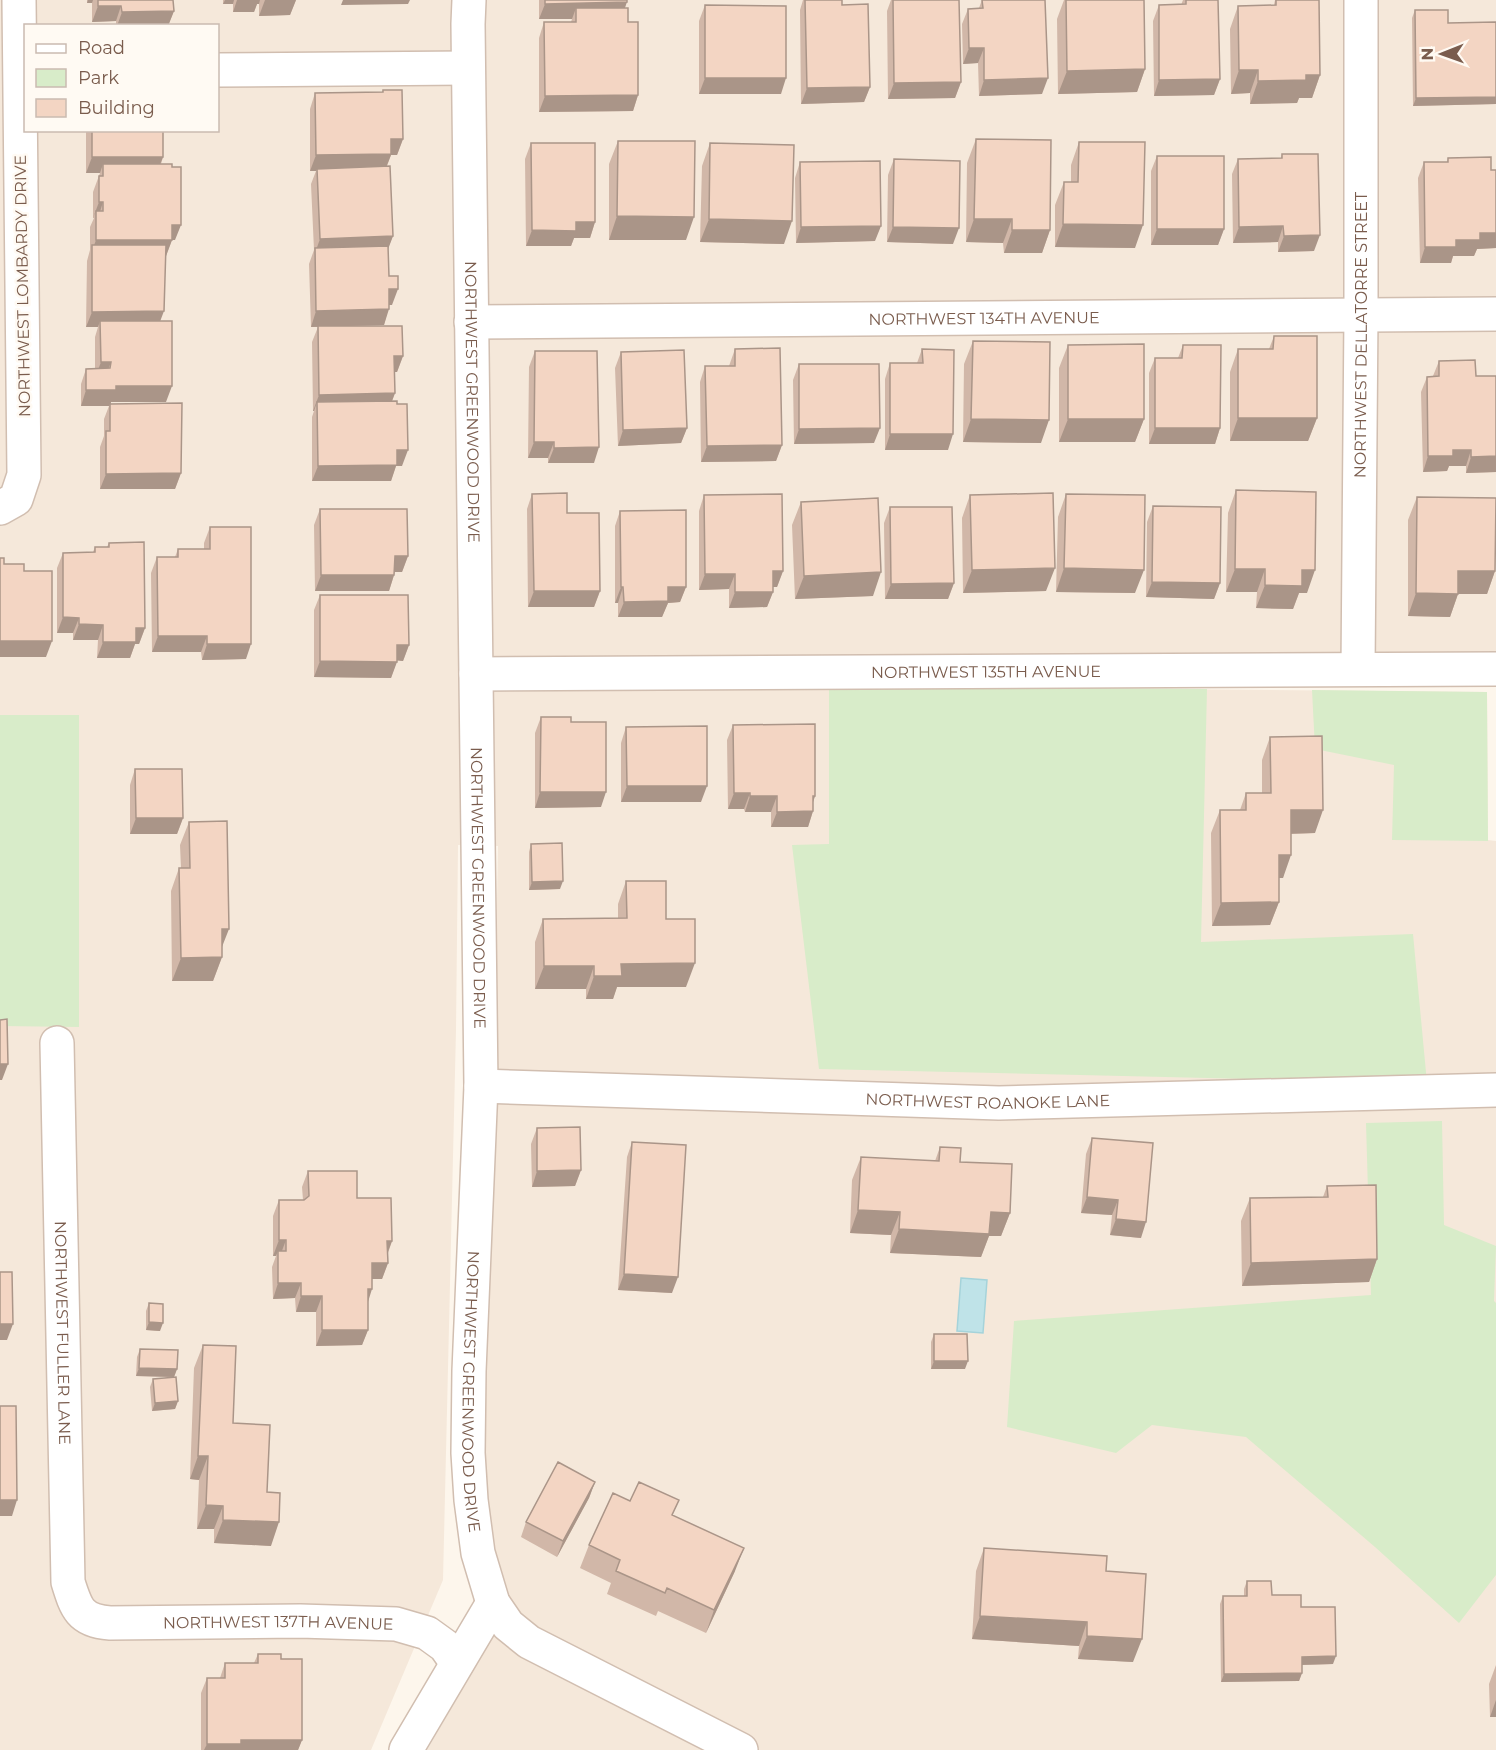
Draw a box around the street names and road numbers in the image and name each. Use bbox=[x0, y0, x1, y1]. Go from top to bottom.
street label: NORTHWEST LOMBARDY DRIVE bbox=[11, 155, 34, 417]
street label: NORTHWEST DELLATORRE STREET bbox=[1351, 191, 1371, 478]
street label: NORTHWEST GREENWOOD DRIVE bbox=[461, 261, 483, 543]
street label: NORTHWEST 134TH AVENUE bbox=[868, 308, 1100, 329]
street label: NORTHWEST 135TH AVENUE bbox=[871, 662, 1101, 682]
street label: NORTHWEST GREENWOOD DRIVE bbox=[467, 747, 489, 1029]
street label: NORTHWEST ROANOKE LANE bbox=[865, 1090, 1110, 1113]
street label: NORTHWEST FULLER LANE bbox=[51, 1221, 74, 1445]
street label: NORTHWEST GREENWOOD DRIVE bbox=[458, 1250, 484, 1534]
street label: NORTHWEST 137TH AVENUE bbox=[163, 1612, 394, 1634]

